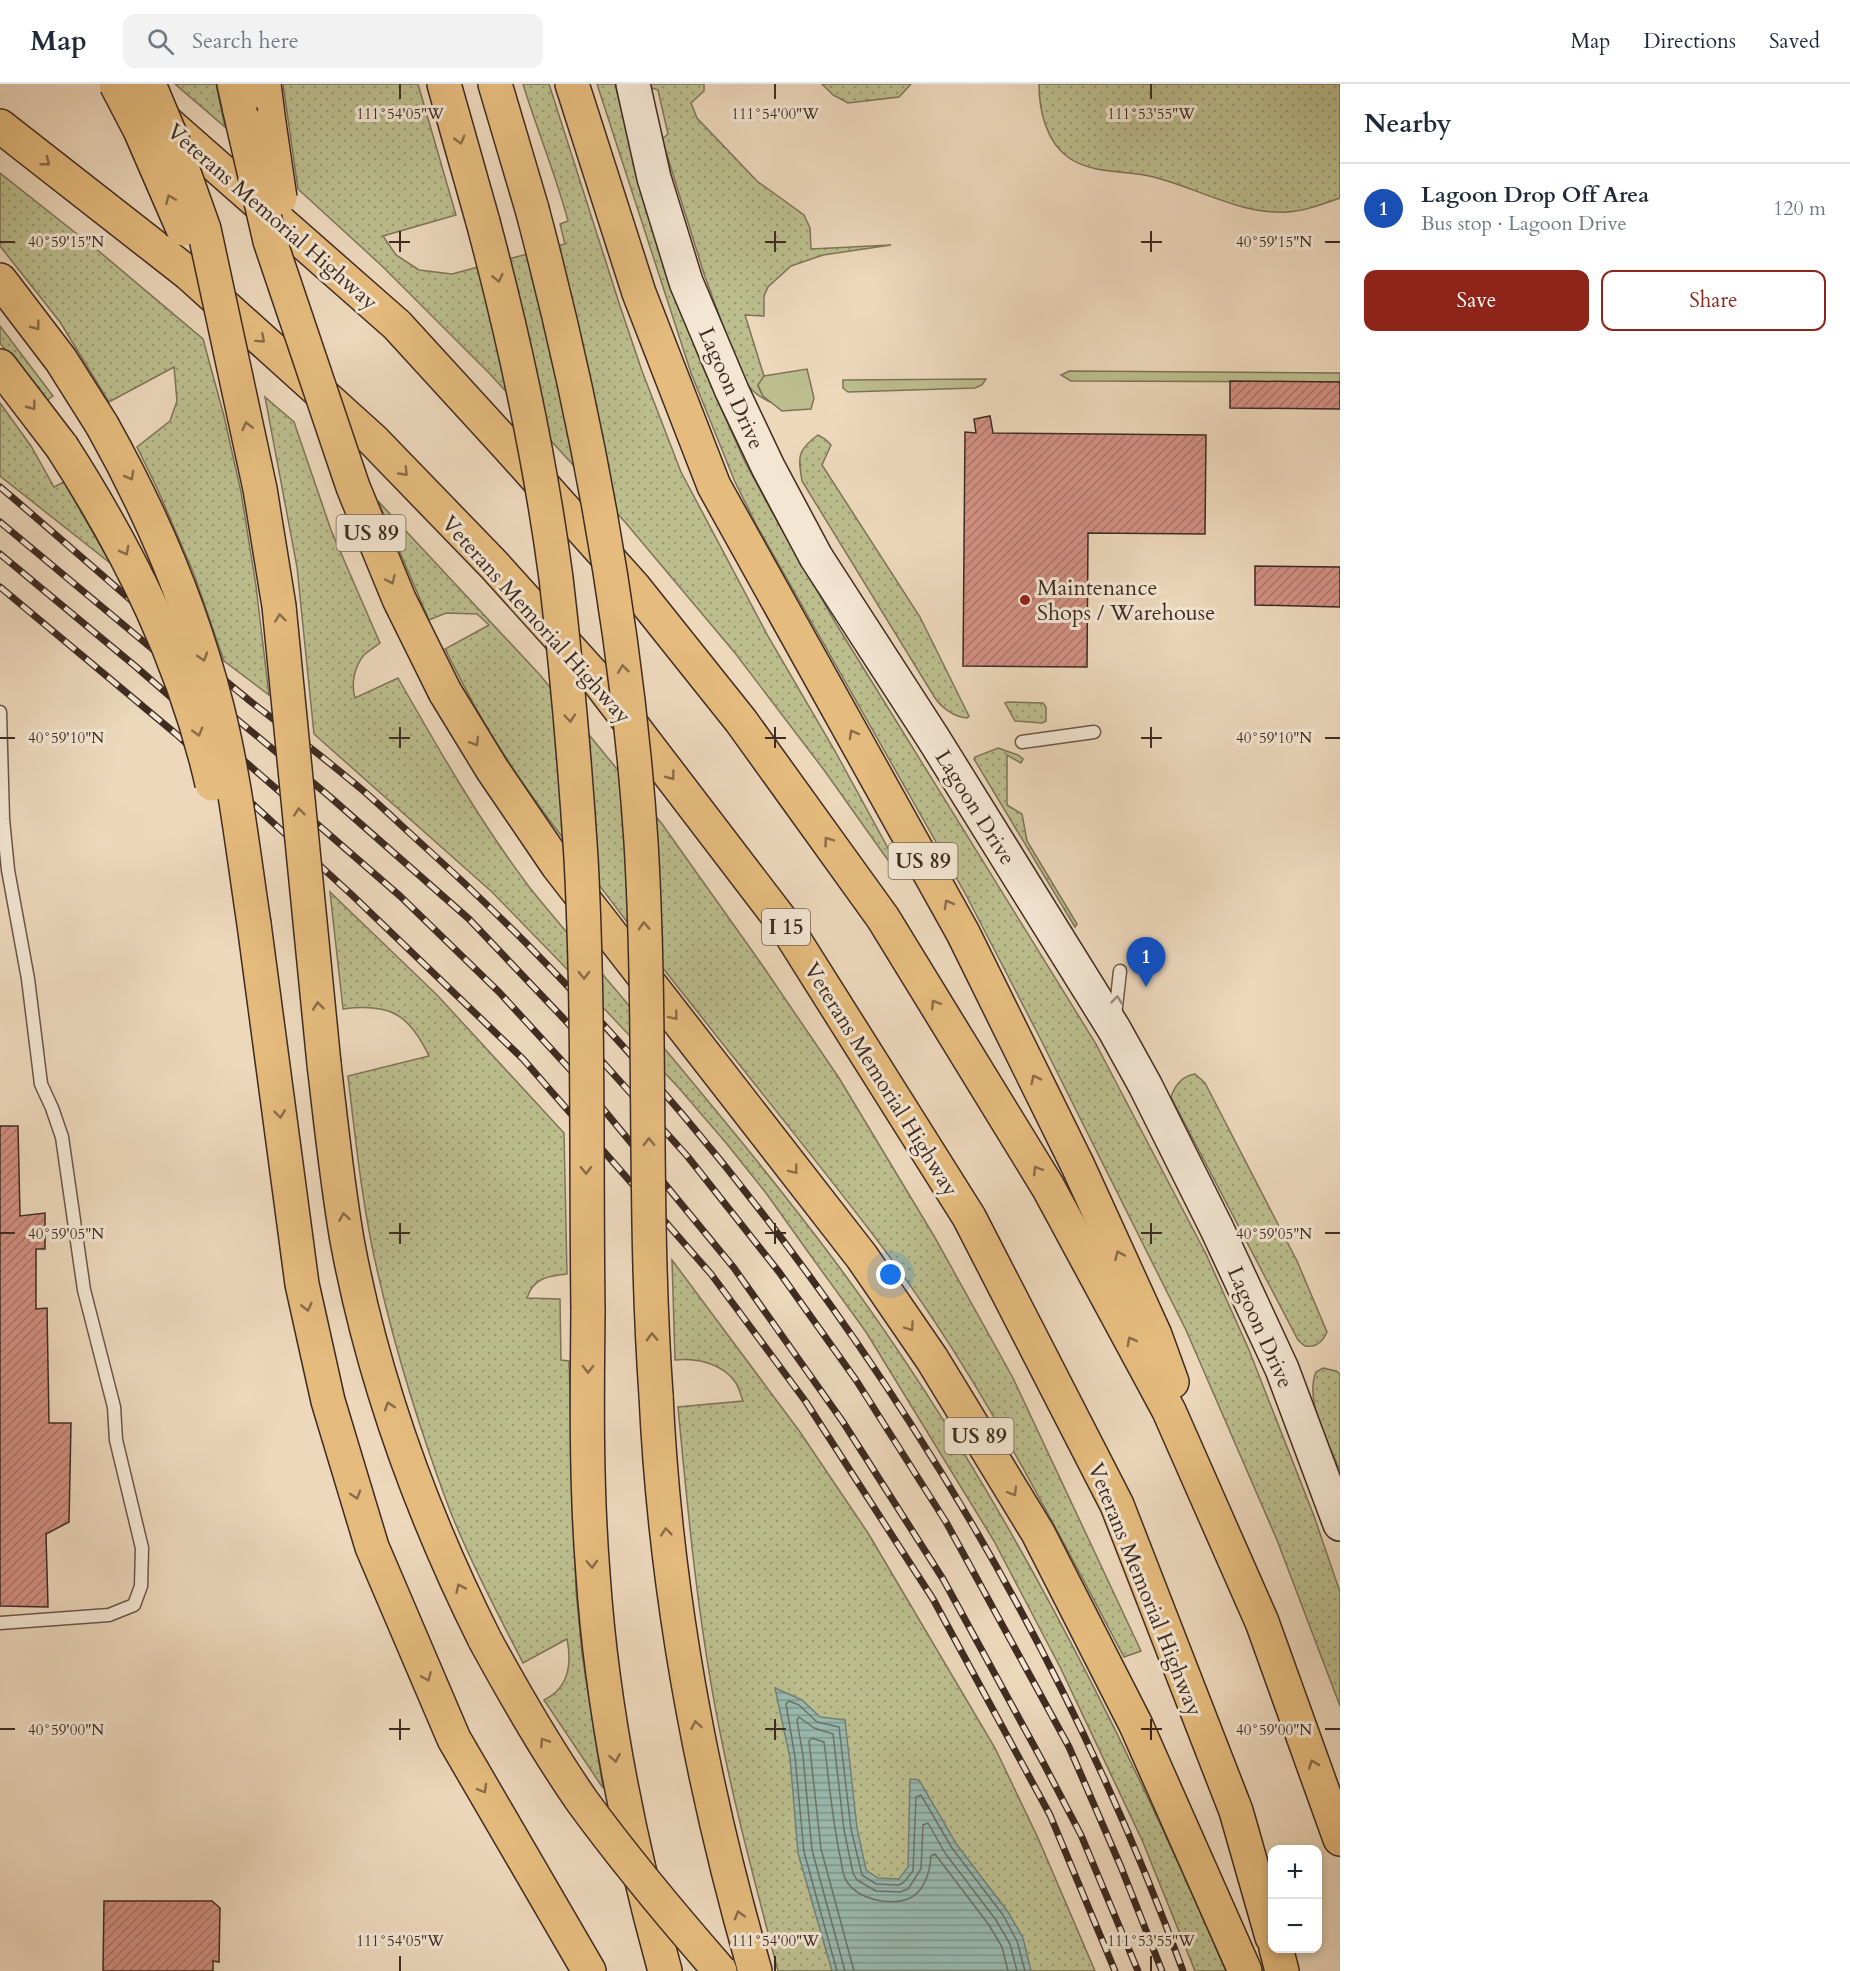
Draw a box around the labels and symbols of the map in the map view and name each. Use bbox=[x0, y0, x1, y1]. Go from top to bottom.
text: 111°54'05"W bbox=[356, 104, 444, 124]
text: 111°54'00"W bbox=[731, 104, 819, 124]
text: 111°53'55"W bbox=[1107, 104, 1195, 124]
street label: Veterans Memorial Highway bbox=[160, 117, 385, 317]
one-way arrow bbox=[453, 134, 465, 145]
one-way arrow bbox=[39, 154, 50, 165]
one-way arrow bbox=[165, 194, 177, 205]
text: 40°59'15"N bbox=[28, 232, 104, 252]
text: 40°59'15"N bbox=[1236, 232, 1312, 252]
one-way arrow bbox=[490, 273, 503, 283]
one-way arrow bbox=[29, 320, 40, 331]
street label: Lagoon Drive bbox=[691, 323, 771, 454]
one-way arrow bbox=[254, 332, 265, 343]
one-way arrow bbox=[24, 399, 35, 410]
one-way arrow bbox=[241, 421, 254, 431]
one-way arrow bbox=[396, 465, 407, 476]
one-way arrow bbox=[123, 470, 134, 481]
street label: Veterans Memorial Highway bbox=[435, 509, 638, 731]
road number: US 89 bbox=[336, 515, 406, 551]
one-way arrow bbox=[118, 545, 129, 556]
place label: Maintenance Shops / Warehouse bbox=[1037, 573, 1215, 628]
one-way arrow bbox=[384, 574, 396, 585]
marker: Maintenance Shops / Warehouse bbox=[1018, 593, 1032, 607]
one-way arrow bbox=[274, 613, 287, 622]
one-way arrow bbox=[195, 651, 208, 662]
one-way arrow bbox=[618, 664, 630, 673]
one-way arrow bbox=[563, 713, 576, 722]
one-way arrow bbox=[191, 726, 203, 737]
text: 40°59'10"N bbox=[28, 728, 104, 748]
text: 40°59'10"N bbox=[1236, 728, 1312, 748]
one-way arrow bbox=[849, 730, 860, 740]
one-way arrow bbox=[468, 736, 480, 746]
street label: Lagoon Drive bbox=[928, 744, 1022, 871]
one-way arrow bbox=[663, 769, 674, 780]
one-way arrow bbox=[293, 807, 306, 816]
one-way arrow bbox=[824, 837, 835, 848]
road number: US 89 bbox=[888, 843, 958, 879]
one-way arrow bbox=[943, 900, 955, 911]
road number: I 15 bbox=[762, 909, 810, 945]
one-way arrow bbox=[638, 921, 651, 930]
pin: 1 bbox=[1126, 938, 1166, 987]
street label: Veterans Memorial Highway bbox=[797, 957, 966, 1203]
one-way arrow bbox=[578, 971, 590, 980]
one-way arrow bbox=[1110, 996, 1123, 1005]
one-way arrow bbox=[931, 1000, 943, 1010]
one-way arrow bbox=[313, 1001, 325, 1010]
one-way arrow bbox=[667, 1009, 678, 1020]
one-way arrow bbox=[1031, 1074, 1043, 1085]
one-way arrow bbox=[273, 1109, 285, 1118]
one-way arrow bbox=[643, 1137, 655, 1146]
one-way arrow bbox=[786, 1163, 797, 1174]
one-way arrow bbox=[580, 1166, 593, 1175]
one-way arrow bbox=[1033, 1166, 1045, 1176]
one-way arrow bbox=[338, 1212, 350, 1222]
text: 40°59'05"N bbox=[28, 1224, 104, 1244]
text: 40°59'05"N bbox=[1236, 1224, 1312, 1244]
one-way arrow bbox=[1114, 1250, 1126, 1261]
your location bbox=[876, 1260, 905, 1289]
street label: Lagoon Drive bbox=[1220, 1262, 1300, 1393]
one-way arrow bbox=[299, 1302, 312, 1312]
one-way arrow bbox=[903, 1320, 914, 1331]
one-way arrow bbox=[646, 1332, 658, 1341]
one-way arrow bbox=[1127, 1337, 1138, 1347]
one-way arrow bbox=[581, 1365, 594, 1374]
one-way arrow bbox=[384, 1401, 397, 1412]
road number: US 89 bbox=[944, 1418, 1014, 1454]
street label: Veterans Memorial Highway bbox=[1080, 1458, 1210, 1721]
one-way arrow bbox=[1005, 1486, 1017, 1496]
one-way arrow bbox=[349, 1489, 361, 1500]
one-way arrow bbox=[660, 1528, 673, 1537]
one-way arrow bbox=[586, 1560, 599, 1569]
one-way arrow bbox=[455, 1583, 467, 1594]
one-way arrow bbox=[420, 1670, 432, 1681]
text: 40°59'00"N bbox=[28, 1720, 104, 1740]
one-way arrow bbox=[690, 1720, 703, 1730]
text: 40°59'00"N bbox=[1236, 1720, 1312, 1740]
one-way arrow bbox=[539, 1738, 551, 1748]
one-way arrow bbox=[609, 1753, 621, 1762]
one-way arrow bbox=[1308, 1760, 1320, 1771]
one-way arrow bbox=[476, 1783, 488, 1794]
one-way arrow bbox=[734, 1910, 746, 1921]
text: 111°54'05"W bbox=[356, 1931, 444, 1951]
text: 111°54'00"W bbox=[731, 1931, 819, 1951]
text: 111°53'55"W bbox=[1107, 1931, 1195, 1951]

